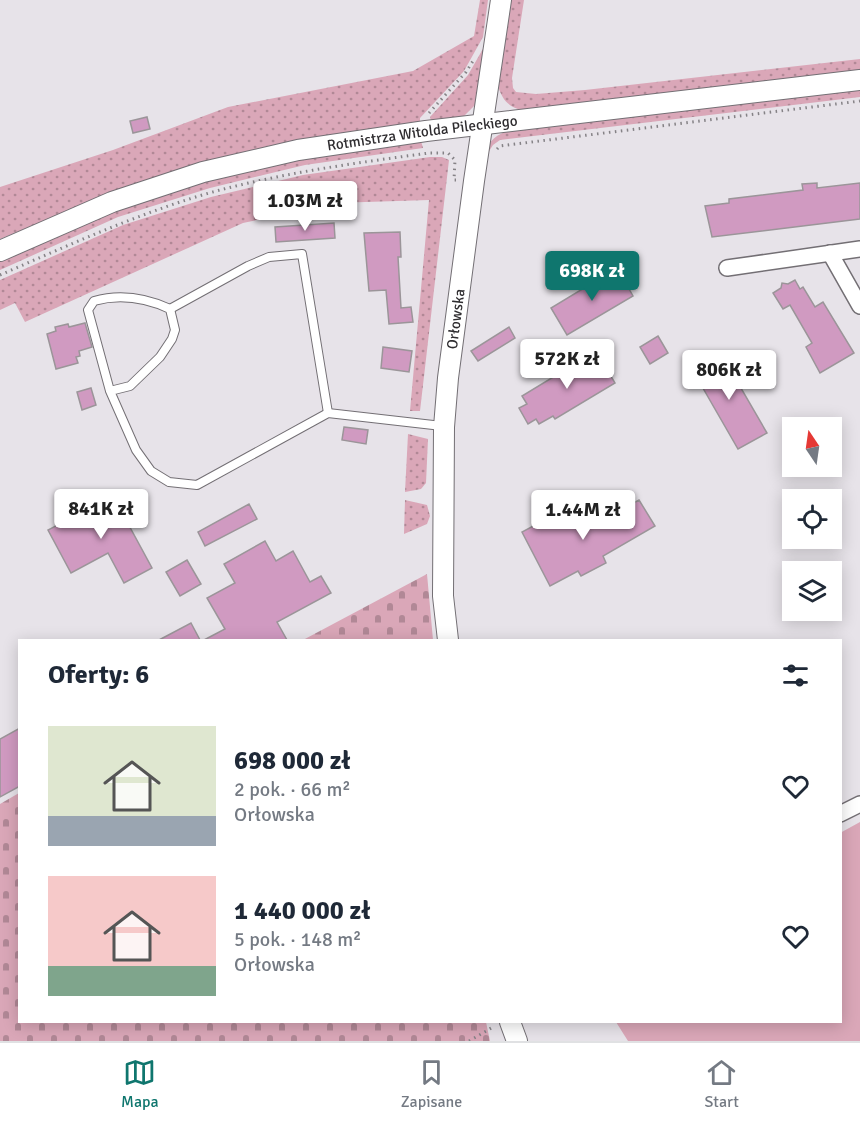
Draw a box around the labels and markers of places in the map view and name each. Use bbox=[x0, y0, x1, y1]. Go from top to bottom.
pin: 1.03M zł bbox=[243, 181, 367, 232]
pin: 698K zł bbox=[537, 251, 647, 302]
pin: 572K zł bbox=[512, 339, 622, 390]
pin: 806K zł bbox=[674, 350, 784, 401]
pin: 841K zł bbox=[46, 489, 156, 540]
pin: 1.44M zł bbox=[521, 490, 645, 541]

